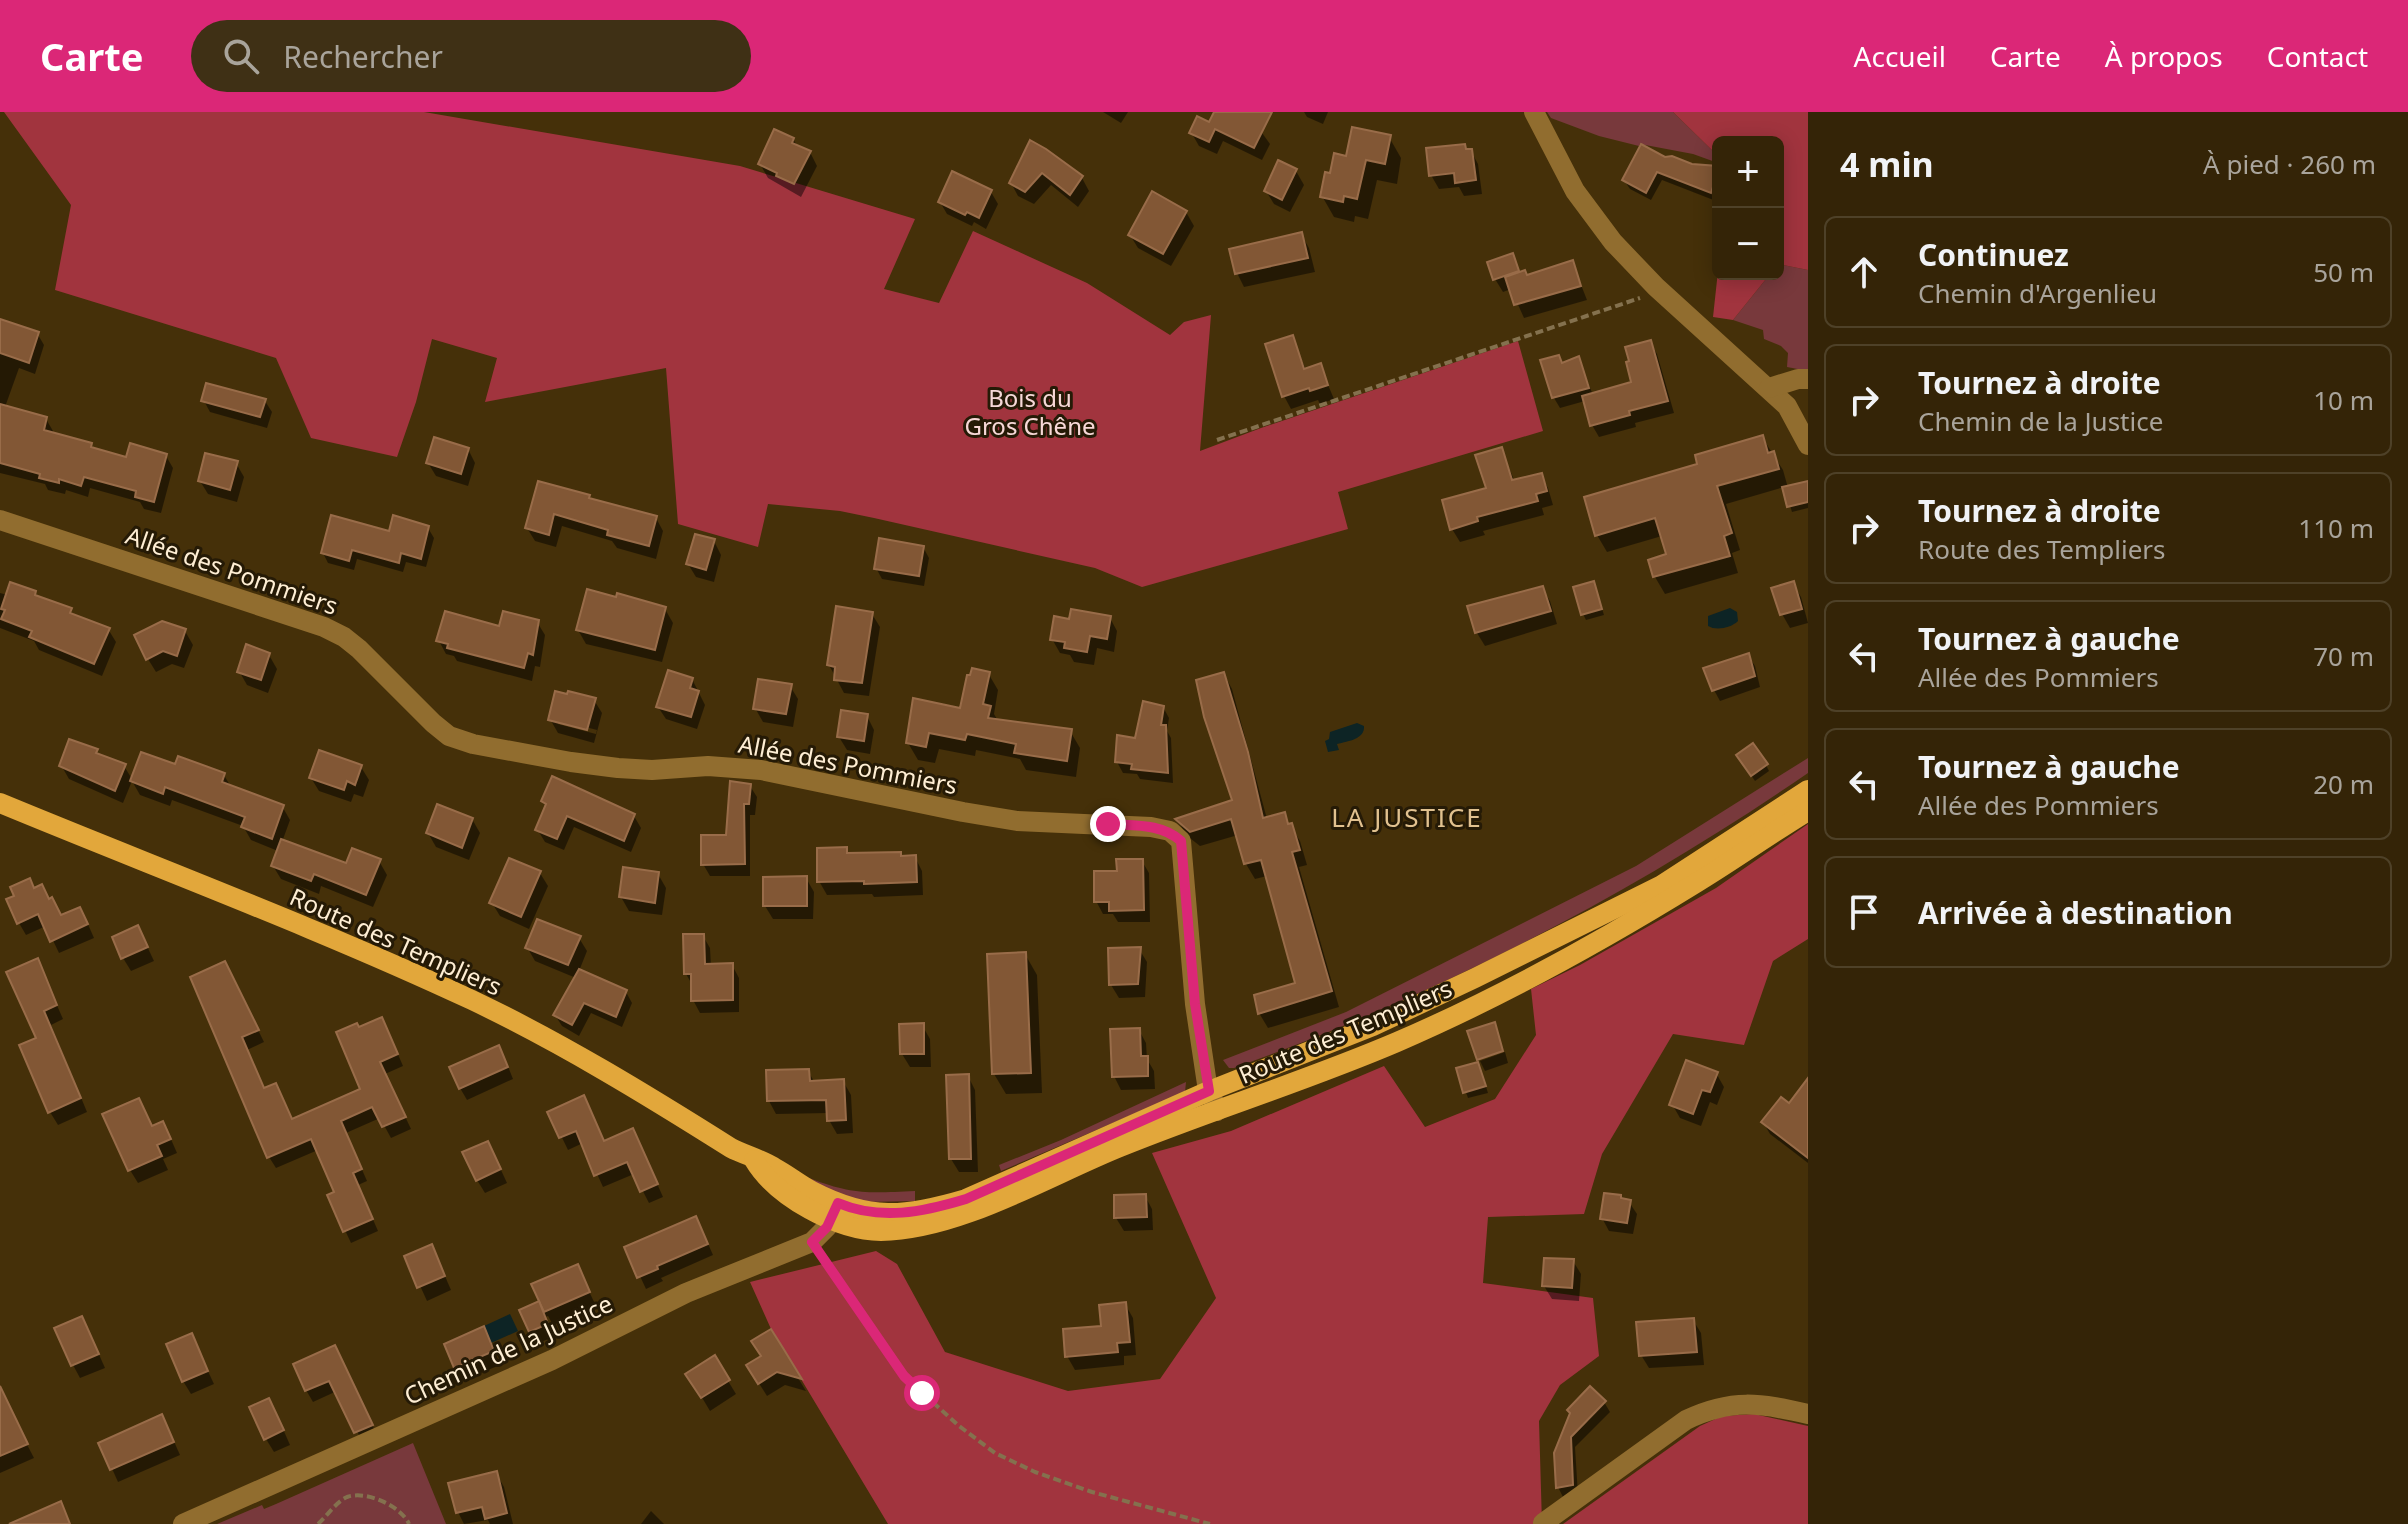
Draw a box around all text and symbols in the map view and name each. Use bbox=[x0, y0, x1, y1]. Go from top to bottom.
search box bbox=[191, 20, 751, 92]
text: Carte bbox=[40, 30, 143, 82]
icon: search bbox=[219, 34, 263, 78]
text: Rechercher bbox=[283, 36, 443, 77]
text: Accueil bbox=[1854, 37, 1946, 75]
text: Carte bbox=[1990, 37, 2061, 75]
text: À propos bbox=[2105, 37, 2223, 75]
text: Contact bbox=[2267, 37, 2368, 75]
map controls bbox=[1712, 136, 1784, 280]
button: + bbox=[1712, 136, 1784, 208]
text: 4 min bbox=[1840, 141, 1934, 187]
text: À pied · 260 m bbox=[2203, 146, 2376, 182]
button: − bbox=[1712, 208, 1784, 280]
text: Continuez bbox=[1918, 234, 2069, 275]
icon: ahead bbox=[1842, 250, 1886, 294]
text: 50 m bbox=[2313, 254, 2374, 290]
text: Chemin d'Argenlieu bbox=[1918, 275, 2157, 311]
text: Tournez à droite bbox=[1918, 362, 2161, 403]
icon: right bbox=[1842, 378, 1886, 422]
park label: Bois du Gros Chêne bbox=[964, 381, 1096, 442]
text: 10 m bbox=[2313, 382, 2374, 418]
text: Chemin de la Justice bbox=[1918, 403, 2163, 439]
text: Tournez à droite bbox=[1918, 490, 2161, 531]
icon: right bbox=[1842, 506, 1886, 550]
text: 110 m bbox=[2298, 510, 2374, 546]
street label: Allée des Pommiers bbox=[122, 518, 342, 622]
text: Route des Templiers bbox=[1918, 531, 2166, 567]
text: Tournez à gauche bbox=[1918, 618, 2180, 659]
icon: left bbox=[1842, 634, 1886, 678]
text: 70 m bbox=[2313, 638, 2374, 674]
text: Allée des Pommiers bbox=[1918, 659, 2159, 695]
street label: Allée des Pommiers bbox=[736, 727, 960, 801]
text: Tournez à gauche bbox=[1918, 746, 2180, 787]
icon: left bbox=[1842, 762, 1886, 806]
text: 20 m bbox=[2313, 766, 2374, 802]
text: Allée des Pommiers bbox=[1918, 787, 2159, 823]
district label: LA JUSTICE bbox=[1331, 799, 1483, 835]
route end bbox=[1090, 806, 1126, 842]
street label: Route des Templiers bbox=[285, 879, 507, 1003]
icon: arrive bbox=[1842, 890, 1886, 934]
text: Arrivée à destination bbox=[1918, 892, 2233, 933]
street label: Route des Templiers bbox=[1233, 971, 1457, 1091]
street label: Chemin de la Justice bbox=[398, 1286, 618, 1412]
route start bbox=[904, 1375, 940, 1411]

